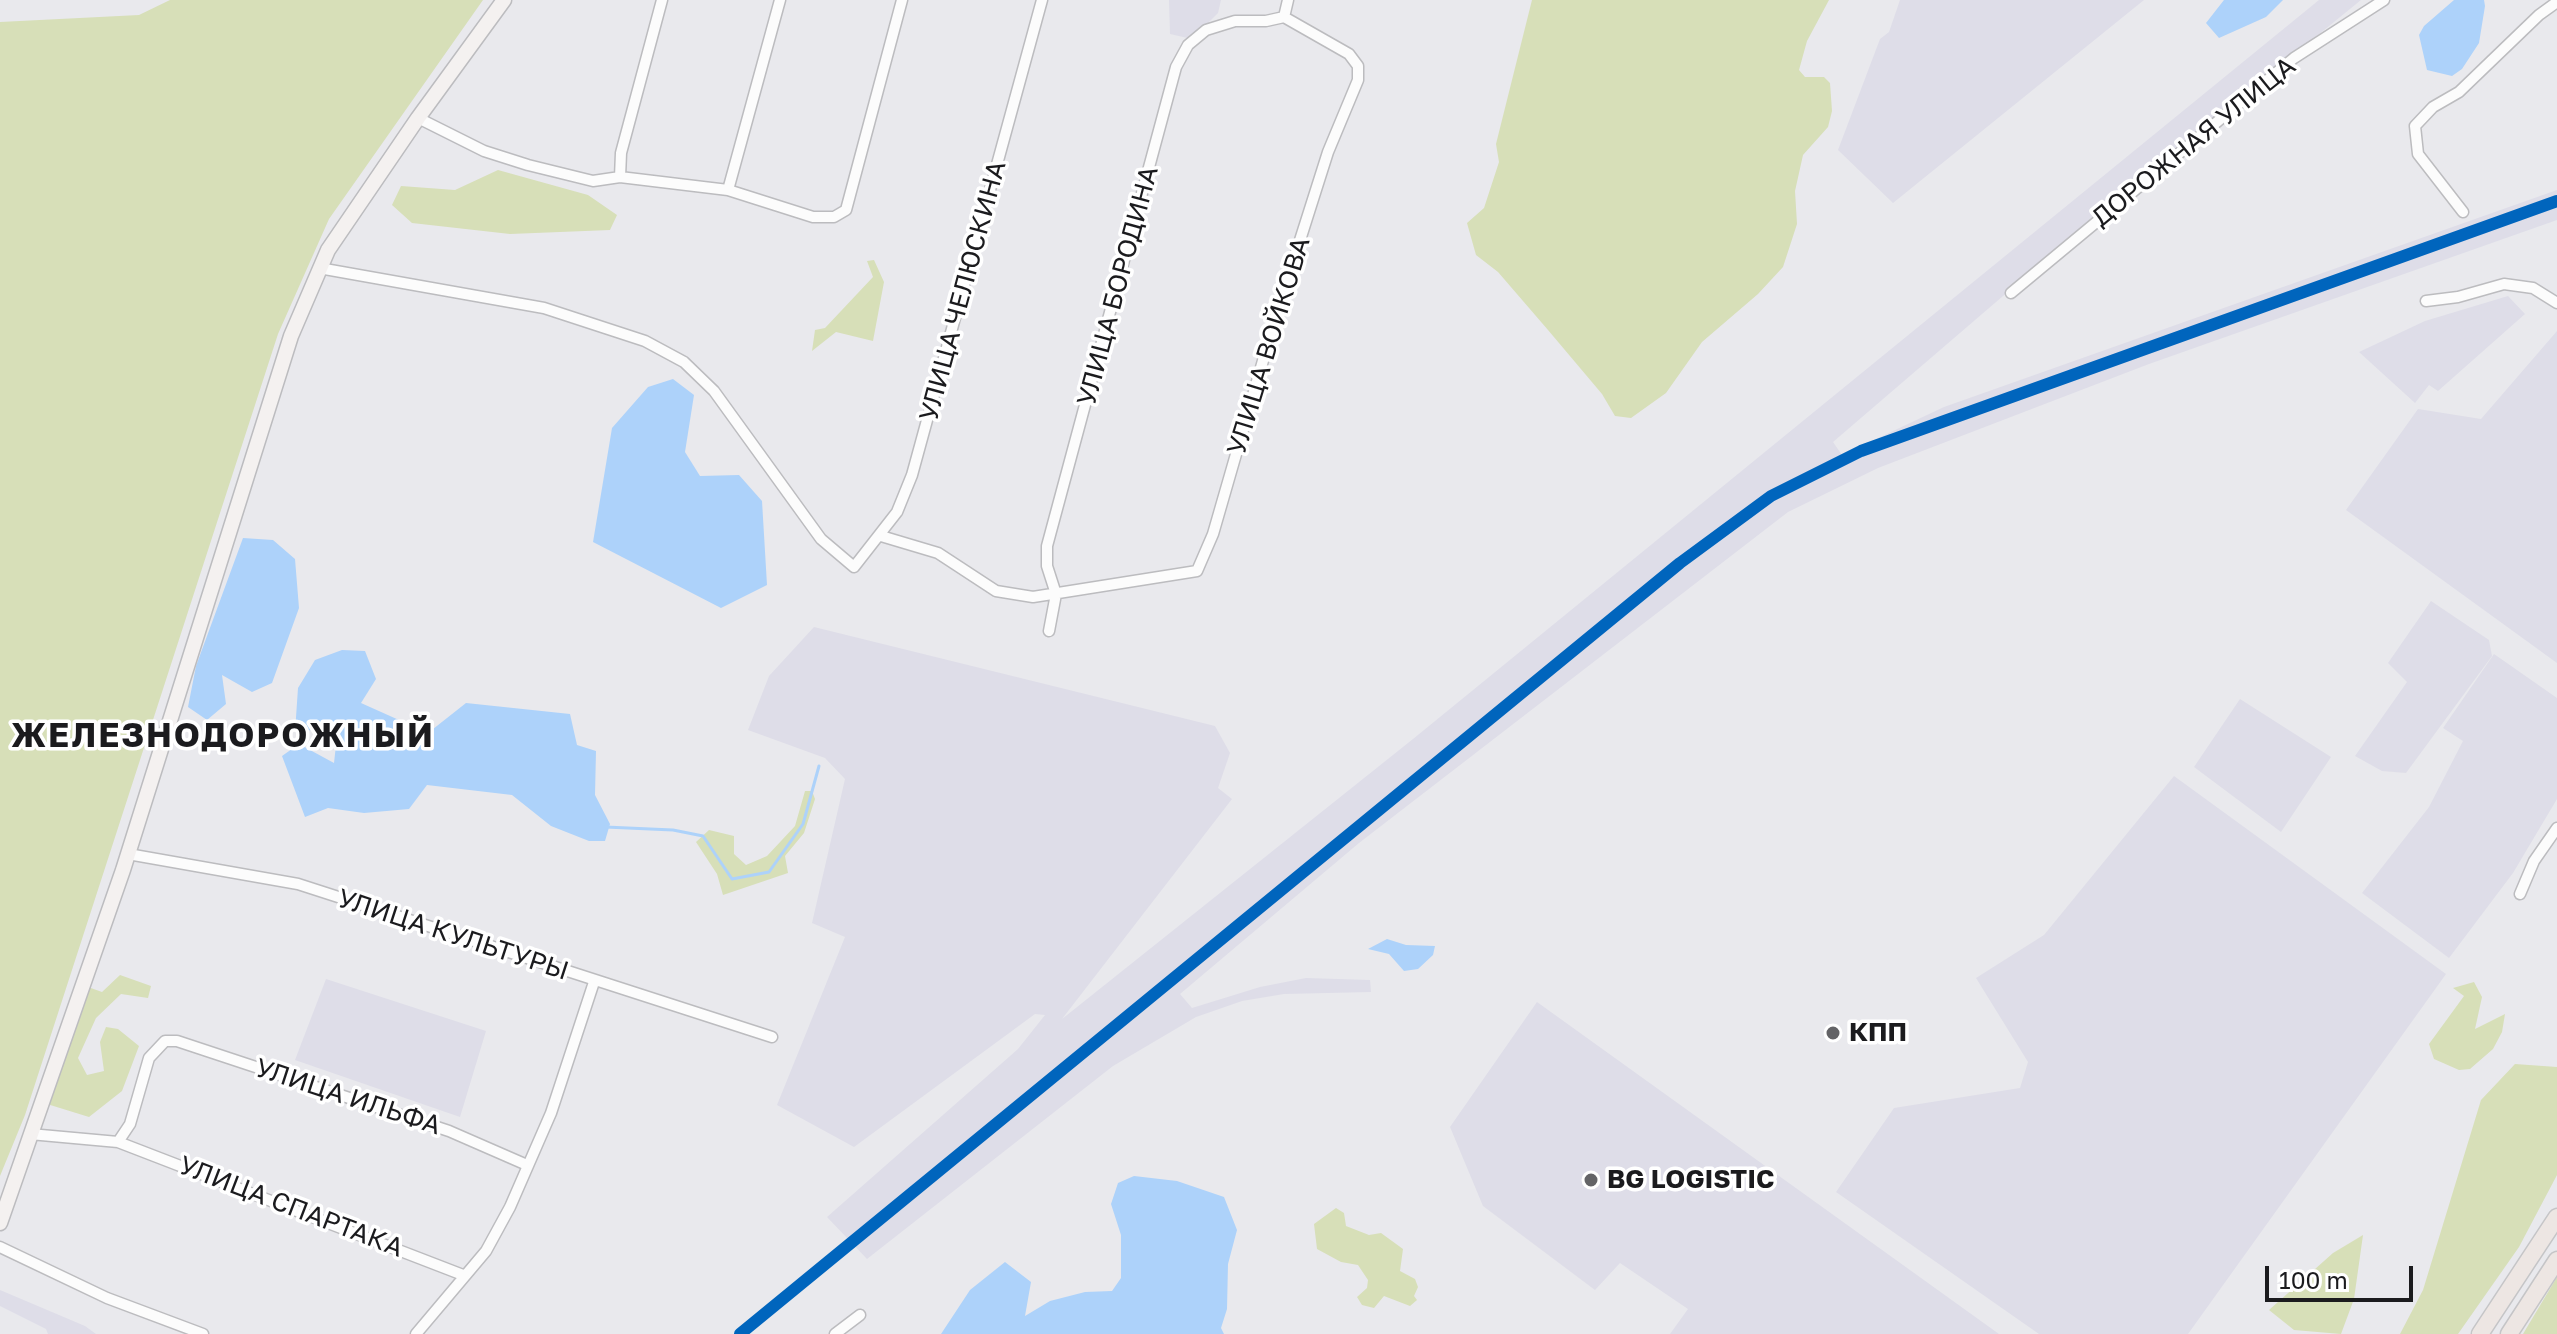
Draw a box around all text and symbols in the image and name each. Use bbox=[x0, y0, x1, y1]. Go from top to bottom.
street label: ДОРОЖНАЯ УЛИЦА bbox=[2086, 50, 2302, 234]
street label: УЛИЦА ЧЕЛЮСКИНА bbox=[913, 157, 1013, 425]
street label: УЛИЦА БОРОДИНА bbox=[1071, 163, 1165, 409]
street label: УЛИЦА ВОЙКОВА bbox=[1221, 233, 1317, 459]
district label: ЖЕЛЕЗНОДОРОЖНЫЙ bbox=[11, 716, 435, 756]
street label: УЛИЦА КУЛЬТУРЫ bbox=[334, 883, 572, 987]
place label: КПП bbox=[1849, 1017, 1907, 1049]
marker: КПП bbox=[1824, 1024, 1842, 1042]
street label: УЛИЦА ИЛЬФА bbox=[251, 1052, 445, 1142]
street label: УЛИЦА СПАРТАКА bbox=[174, 1150, 408, 1264]
place label: BG LOGISTIC bbox=[1607, 1164, 1774, 1196]
marker: BG LOGISTIC bbox=[1582, 1171, 1600, 1189]
scale bar bbox=[2269, 1250, 2417, 1300]
text: 100 m bbox=[2279, 1265, 2348, 1294]

